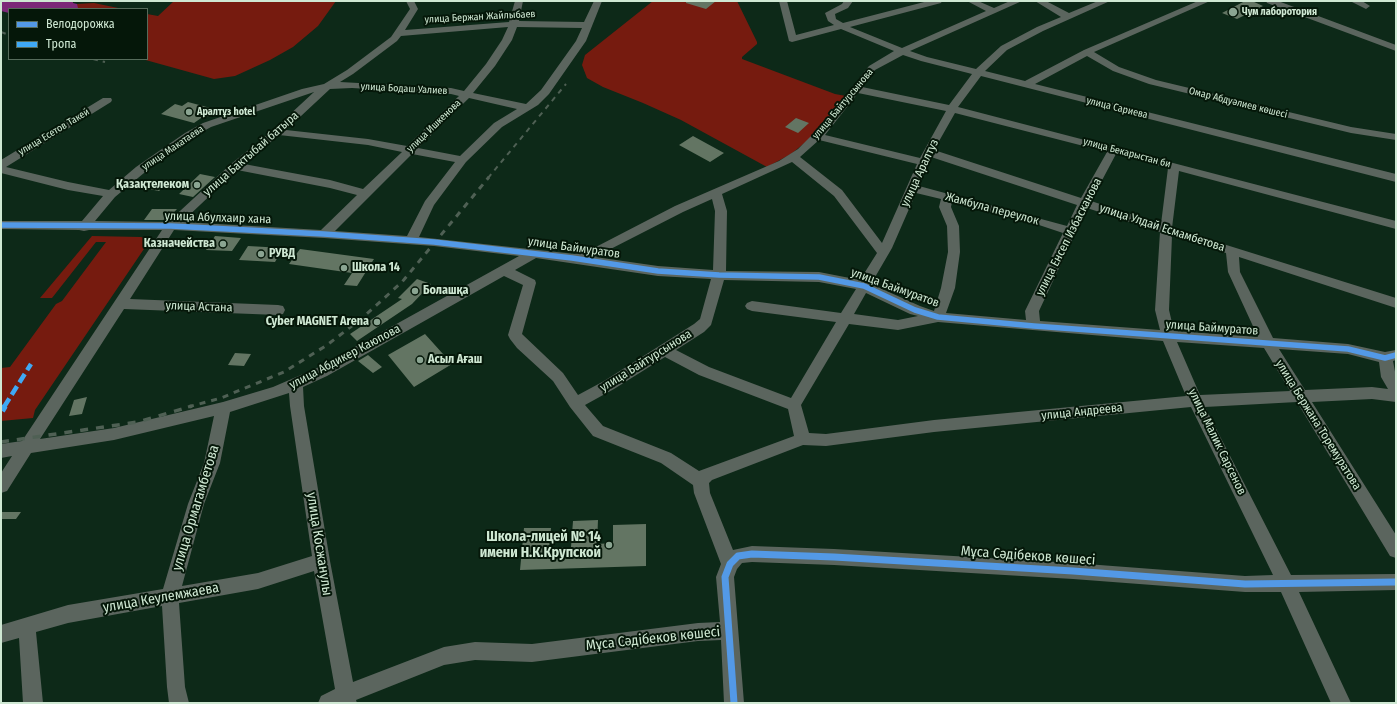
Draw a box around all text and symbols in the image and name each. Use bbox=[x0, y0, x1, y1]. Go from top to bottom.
marker: Чум лаборотория bbox=[1227, 6, 1239, 18]
place label: Чум лаборотория bbox=[1242, 6, 1317, 18]
legend bbox=[8, 8, 148, 60]
street label: улица Бержан Жайлыбаев bbox=[424, 8, 536, 26]
text: Велодорожка bbox=[46, 17, 115, 31]
text: Тропа bbox=[46, 37, 77, 51]
street label: улица Байтурсынова bbox=[810, 66, 876, 142]
street label: улица Бодаш Уалиев bbox=[360, 81, 448, 97]
street label: Омар Абдуәлиев көшесі bbox=[1187, 85, 1289, 121]
street label: улица Сариева bbox=[1085, 95, 1149, 121]
street label: улица Ишкенова bbox=[404, 97, 464, 155]
street label: улица Есетов Такей bbox=[16, 106, 92, 158]
place label: Аралтұз hotel bbox=[197, 106, 255, 118]
marker: Аралтұз hotel bbox=[184, 107, 194, 117]
street label: улица Бактыбай батыра bbox=[200, 109, 302, 199]
street label: улица Макатаева bbox=[140, 123, 206, 173]
street label: улица Бекарыстан би bbox=[1082, 136, 1172, 170]
street label: улица Аралтуз bbox=[898, 137, 942, 209]
street label: улица Енсеп Избасканова bbox=[1033, 176, 1105, 298]
place label: Қазақтелеком bbox=[116, 178, 189, 192]
marker: Қазақтелеком bbox=[192, 180, 202, 190]
street label: Жамбула переулок bbox=[944, 190, 1040, 228]
street label: улица Улдай Есмамбетова bbox=[1097, 201, 1227, 255]
street label: улица Абулхаир хана bbox=[164, 209, 272, 227]
street label: улица Баймуратов bbox=[527, 234, 621, 262]
place label: Казначейства bbox=[144, 237, 215, 251]
marker: Казначейства bbox=[218, 239, 228, 249]
place label: РУВД bbox=[269, 247, 295, 261]
marker: РУВД bbox=[256, 249, 266, 259]
place label: Школа 14 bbox=[352, 261, 400, 275]
marker: Школа 14 bbox=[339, 263, 349, 273]
street label: улица Баймуратов bbox=[849, 265, 941, 311]
place label: Болашқа bbox=[423, 284, 468, 298]
marker: Болашқа bbox=[410, 286, 420, 296]
street label: улица Астана bbox=[165, 299, 233, 315]
place label: Cyber MAGNET Arena bbox=[266, 315, 369, 329]
marker: Cyber MAGNET Arena bbox=[372, 317, 382, 327]
street label: улица Баймуратов bbox=[1165, 318, 1259, 338]
street label: улица Абдикер Каюпова bbox=[287, 322, 403, 392]
street label: улица Байтурсынова bbox=[597, 327, 695, 395]
place label: Асыл Ағаш bbox=[428, 353, 482, 367]
marker: Асыл Ағаш bbox=[415, 355, 425, 365]
street label: улица Бержана Торемуратова bbox=[1272, 357, 1364, 493]
street label: улица Малик Сарсенов bbox=[1185, 387, 1249, 497]
street label: улица Андреева bbox=[1041, 401, 1123, 423]
street label: улица Ормагамбетова bbox=[169, 443, 223, 573]
street label: улица Косжанулы bbox=[303, 491, 335, 597]
place label: Школа-лицей № 14 имени Н.К.Крупской bbox=[480, 529, 601, 562]
marker: Школа-лицей № 14 имени Н.К.Крупской bbox=[604, 540, 614, 550]
street label: Мұса Сәдібеков көшесі bbox=[960, 543, 1096, 569]
street label: улица Кеулемжаева bbox=[102, 580, 220, 616]
street label: Мұса Сәдібеков көшесі bbox=[585, 624, 721, 654]

